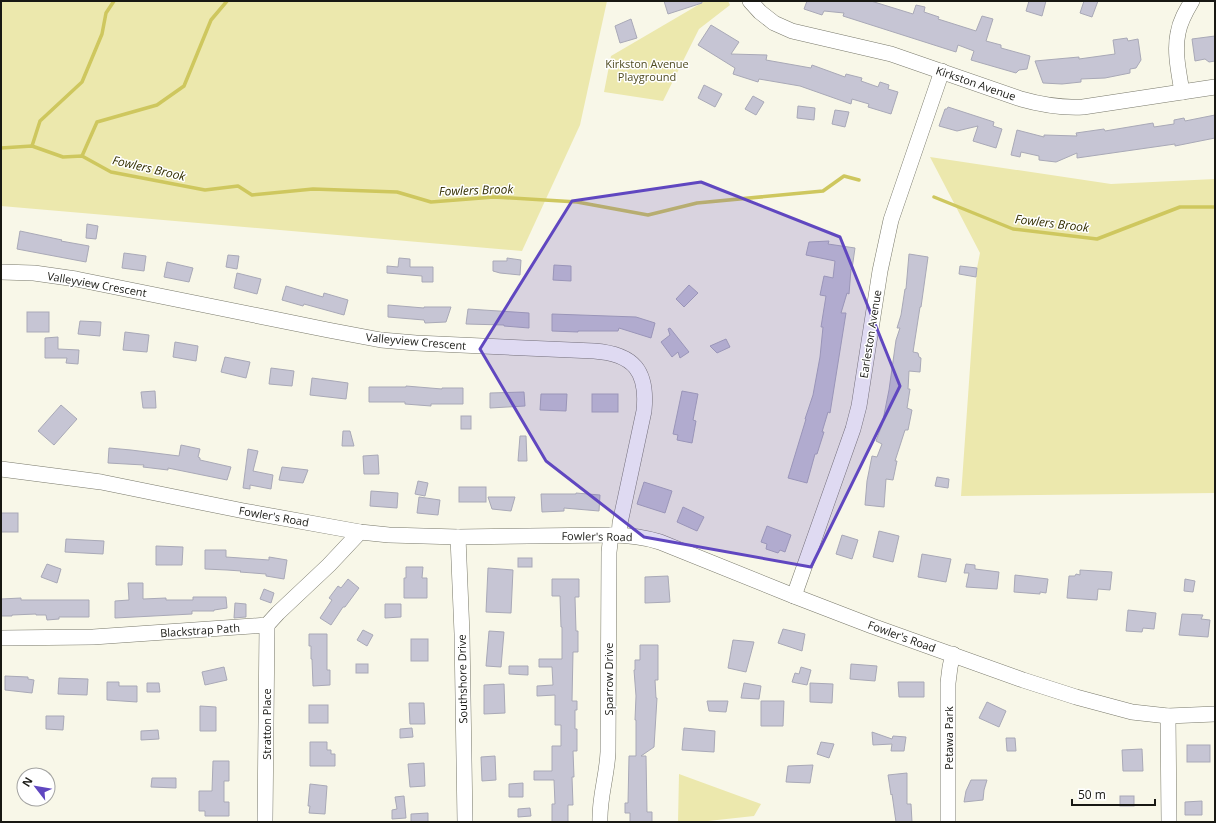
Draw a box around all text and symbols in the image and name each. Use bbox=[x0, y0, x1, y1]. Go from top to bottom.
park label: Kirkston Avenue Playground bbox=[605, 56, 689, 84]
street label: Kirkston Avenue bbox=[934, 62, 1018, 104]
water label: Fowlers Brook bbox=[111, 151, 188, 185]
water label: Fowlers Brook bbox=[439, 180, 515, 200]
water label: Fowlers Brook bbox=[1014, 210, 1091, 236]
street label: Valleyview Crescent bbox=[46, 268, 148, 300]
street label: Earleston Avenue bbox=[856, 289, 884, 379]
street label: Valleyview Crescent bbox=[365, 329, 467, 353]
street label: Fowler's Road bbox=[238, 502, 310, 530]
street label: Fowler's Road bbox=[561, 528, 633, 544]
street label: Fowler's Road bbox=[866, 617, 938, 655]
street label: Blackstrap Path bbox=[160, 620, 240, 640]
street label: Southshore Drive bbox=[454, 634, 470, 724]
street label: Sparrow Drive bbox=[601, 643, 616, 715]
street label: Stratton Place bbox=[259, 688, 274, 760]
street label: Petawa Park bbox=[941, 706, 956, 770]
north arrow bbox=[16, 767, 56, 807]
text: N bbox=[18, 774, 36, 789]
scale bar bbox=[1072, 781, 1155, 807]
text: 50 m bbox=[1078, 786, 1106, 803]

